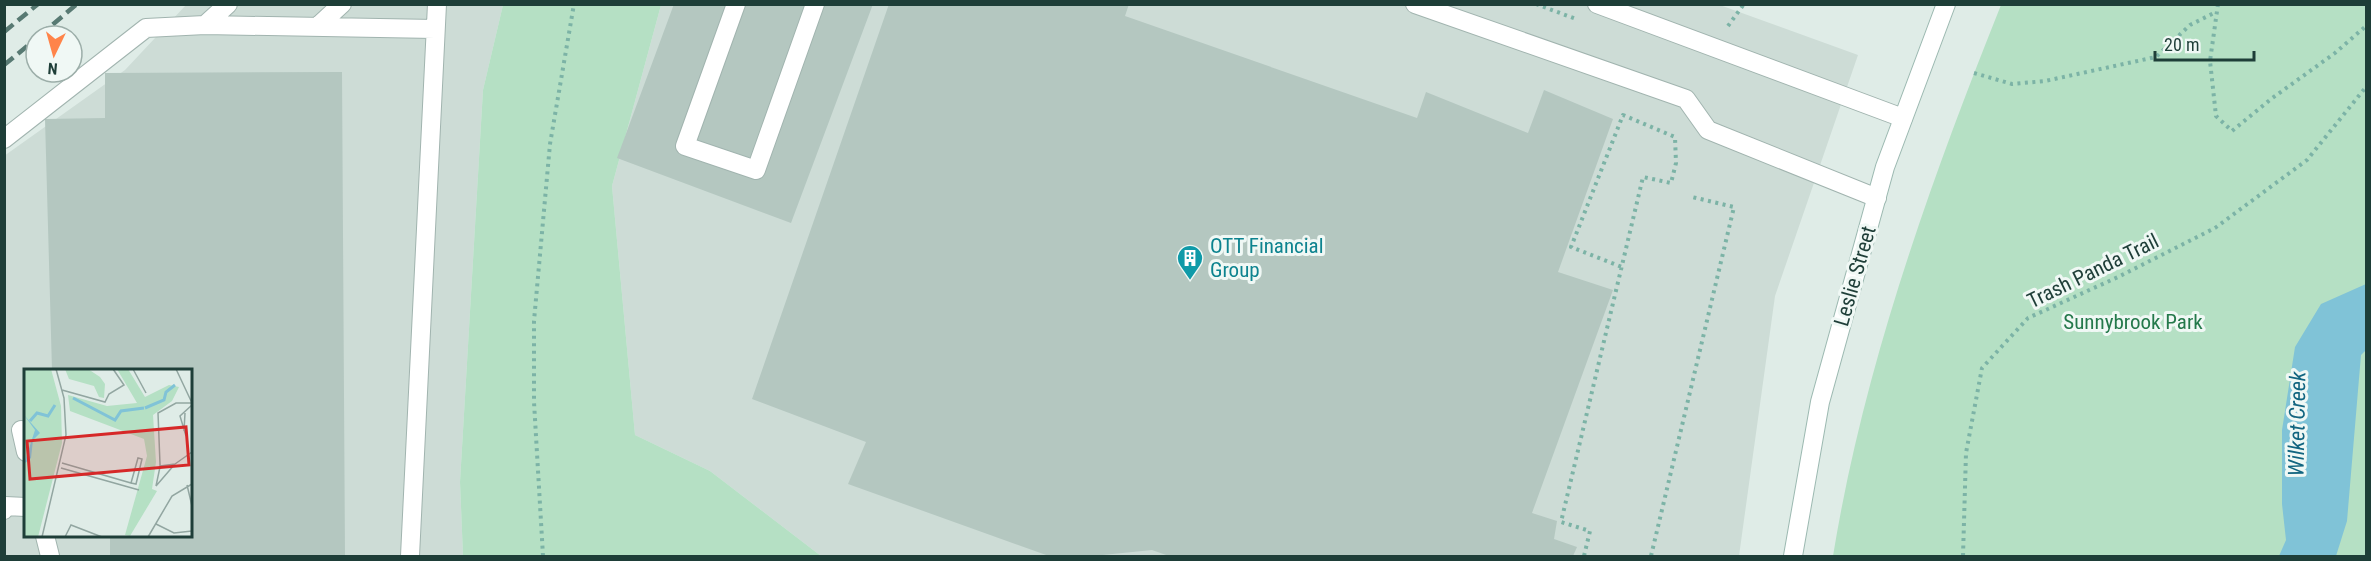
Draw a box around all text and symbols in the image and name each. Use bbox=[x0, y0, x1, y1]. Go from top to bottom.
north arrow bbox=[24, 24, 84, 84]
scale bar bbox=[2155, 24, 2254, 62]
text: 20 m bbox=[2164, 34, 2199, 55]
text: N bbox=[47, 59, 58, 78]
street label: Leslie Street bbox=[1829, 223, 1881, 329]
street label: Trash Panda Trail bbox=[2023, 229, 2163, 313]
place label: OTT Financial Group bbox=[1210, 234, 1324, 282]
building icon: OTT Financial Group bbox=[1175, 243, 1205, 281]
park label: Sunnybrook Park bbox=[2063, 310, 2203, 334]
inset map bbox=[24, 369, 192, 537]
water label: Wilket Creek bbox=[2284, 371, 2310, 477]

